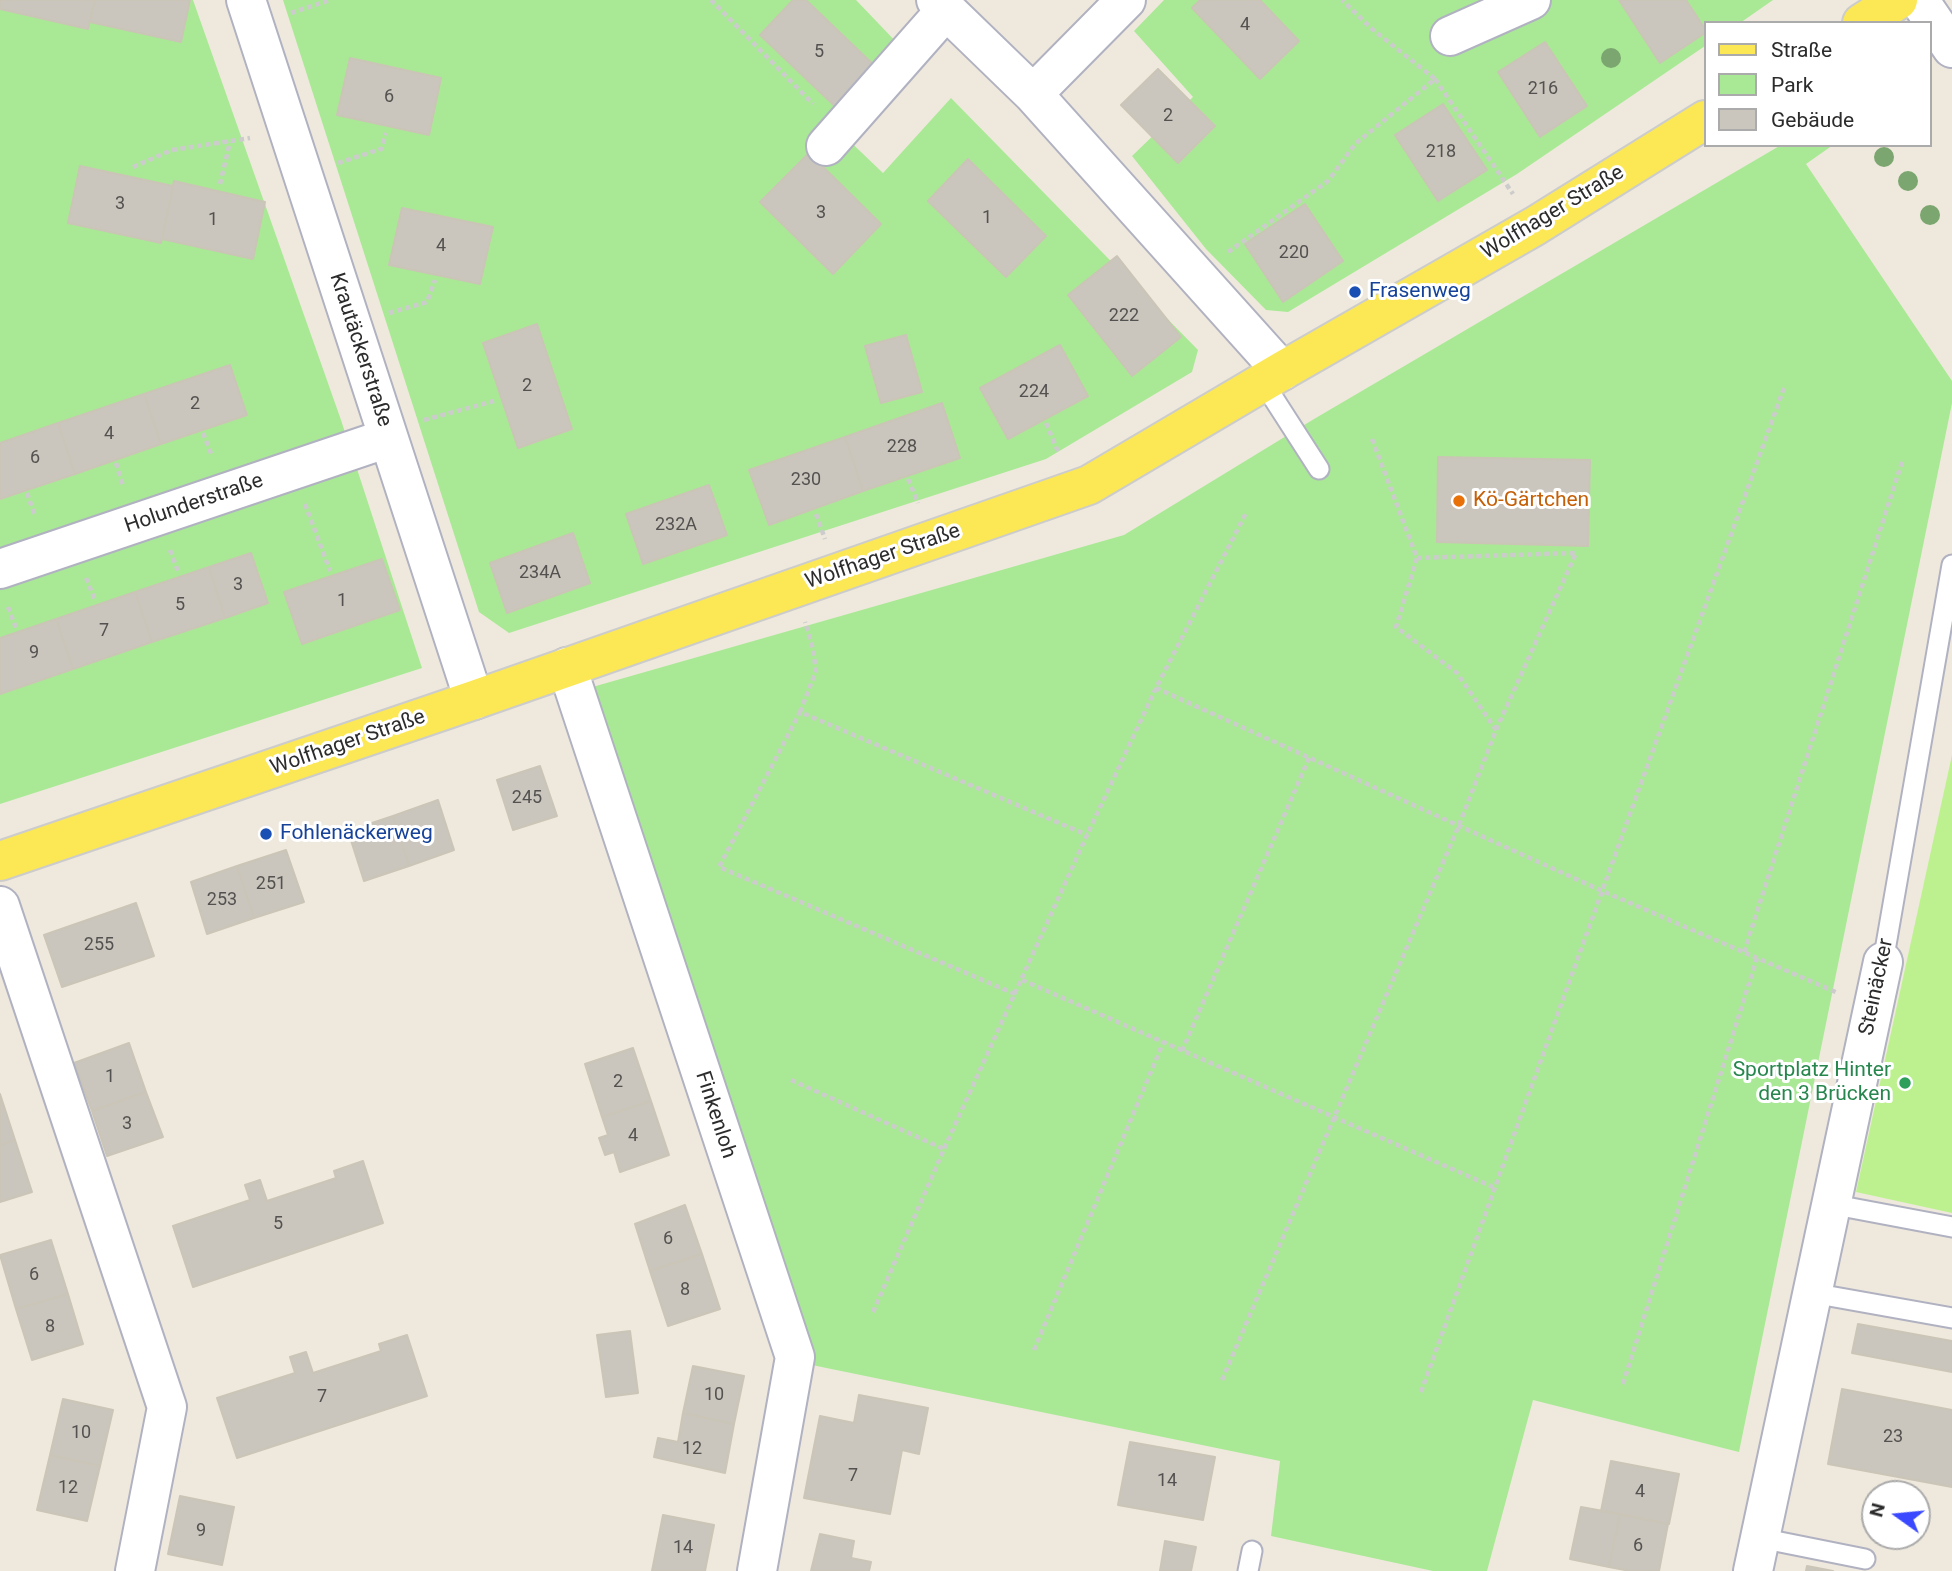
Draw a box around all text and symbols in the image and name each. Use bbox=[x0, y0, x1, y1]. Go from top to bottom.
house number: 4 bbox=[1240, 14, 1250, 36]
legend bbox=[1703, 21, 1931, 147]
text: Straße bbox=[1771, 38, 1832, 62]
house number: 5 bbox=[814, 41, 824, 63]
text: Park bbox=[1771, 73, 1813, 97]
house number: 216 bbox=[1528, 78, 1558, 100]
house number: 6 bbox=[384, 86, 394, 108]
house number: 2 bbox=[1163, 105, 1173, 127]
text: Gebäude bbox=[1771, 108, 1854, 132]
house number: 218 bbox=[1426, 141, 1456, 163]
street label: Wolfhager Straße bbox=[1477, 160, 1629, 266]
house number: 3 bbox=[115, 193, 125, 215]
house number: 3 bbox=[816, 202, 826, 224]
house number: 1 bbox=[982, 207, 992, 229]
house number: 1 bbox=[208, 209, 218, 231]
house number: 4 bbox=[436, 235, 446, 257]
house number: 220 bbox=[1279, 242, 1309, 264]
street label: Krautäckerstraße bbox=[323, 270, 397, 430]
place label: Frasenweg bbox=[1369, 279, 1471, 305]
marker: Frasenweg bbox=[1347, 284, 1363, 300]
house number: 222 bbox=[1109, 305, 1139, 327]
house number: 2 bbox=[522, 375, 532, 397]
house number: 224 bbox=[1019, 381, 1049, 403]
house number: 2 bbox=[190, 393, 200, 415]
house number: 4 bbox=[104, 423, 114, 445]
house number: 228 bbox=[887, 436, 917, 458]
house number: 6 bbox=[30, 447, 40, 469]
street label: Holunderstraße bbox=[121, 469, 267, 539]
house number: 230 bbox=[791, 469, 821, 491]
place label: Kö-Gärtchen bbox=[1473, 488, 1589, 514]
marker: Kö-Gärtchen bbox=[1451, 493, 1467, 509]
house number: 232A bbox=[655, 514, 697, 536]
street label: Wolfhager Straße bbox=[802, 519, 964, 595]
house number: 234A bbox=[519, 562, 561, 584]
house number: 3 bbox=[233, 574, 243, 596]
house number: 1 bbox=[337, 590, 347, 612]
house number: 5 bbox=[175, 594, 185, 616]
house number: 7 bbox=[99, 620, 109, 642]
house number: 9 bbox=[29, 642, 39, 664]
street label: Wolfhager Straße bbox=[267, 705, 429, 781]
house number: 245 bbox=[512, 787, 542, 809]
place label: Fohlenäckerweg bbox=[280, 821, 433, 847]
marker: Fohlenäckerweg bbox=[258, 826, 274, 842]
house number: 251 bbox=[256, 873, 286, 895]
house number: 253 bbox=[207, 889, 237, 911]
house number: 255 bbox=[84, 934, 114, 956]
street label: Steinäcker bbox=[1854, 936, 1900, 1038]
place label: Sportplatz Hinter den 3 Brücken bbox=[1733, 1058, 1891, 1108]
house number: 1 bbox=[105, 1066, 115, 1088]
street label: Finkenloh bbox=[689, 1068, 741, 1162]
house number: 2 bbox=[613, 1071, 623, 1093]
marker: Sportplatz Hinter den 3 Brücken bbox=[1897, 1075, 1913, 1091]
house number: 3 bbox=[122, 1113, 132, 1135]
house number: 4 bbox=[628, 1125, 638, 1147]
house number: 5 bbox=[273, 1213, 283, 1235]
house number: 6 bbox=[663, 1228, 673, 1250]
house number: 6 bbox=[29, 1264, 39, 1286]
house number: 8 bbox=[680, 1279, 690, 1301]
house number: 8 bbox=[45, 1316, 55, 1338]
house number: 10 bbox=[704, 1384, 724, 1406]
house number: 7 bbox=[317, 1386, 327, 1408]
house number: 10 bbox=[71, 1422, 91, 1444]
house number: 23 bbox=[1883, 1426, 1903, 1448]
house number: 12 bbox=[682, 1438, 702, 1460]
house number: 7 bbox=[848, 1465, 858, 1487]
house number: 14 bbox=[1157, 1470, 1177, 1492]
house number: 12 bbox=[58, 1477, 78, 1499]
north arrow bbox=[1861, 1480, 1931, 1550]
house number: 4 bbox=[1635, 1481, 1645, 1503]
text: N bbox=[1864, 1501, 1890, 1519]
house number: 9 bbox=[196, 1520, 206, 1542]
house number: 6 bbox=[1633, 1535, 1643, 1557]
house number: 14 bbox=[673, 1537, 693, 1559]

